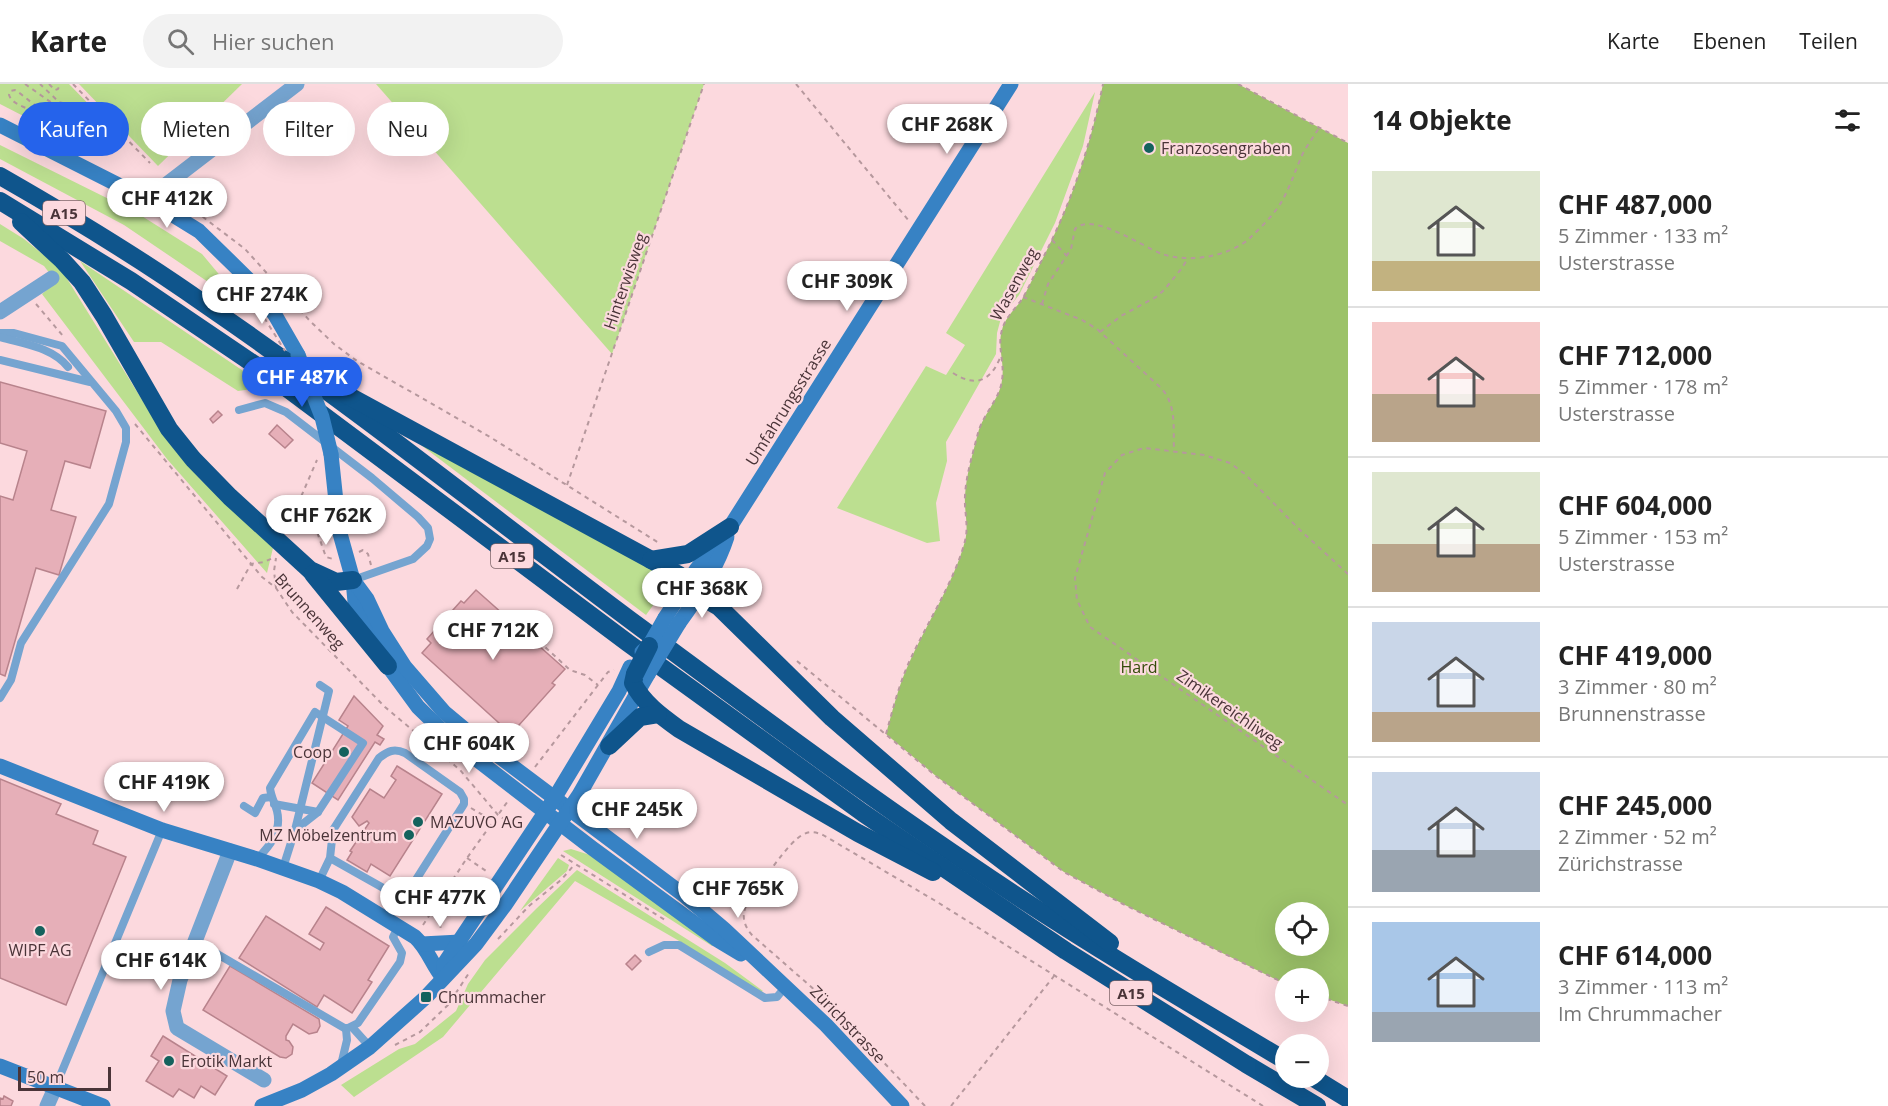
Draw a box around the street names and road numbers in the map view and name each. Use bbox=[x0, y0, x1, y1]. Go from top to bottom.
road number: A15 bbox=[43, 201, 85, 225]
street label: Hinterwisweg bbox=[598, 229, 652, 332]
street label: Wasenweg bbox=[985, 243, 1043, 324]
street label: Umfahrungsstrasse bbox=[740, 334, 836, 470]
road number: A15 bbox=[491, 544, 533, 568]
street label: Brunnenweg bbox=[270, 568, 350, 654]
street label: Zimikereichliweg bbox=[1173, 664, 1288, 754]
street label: Zürichstrasse bbox=[805, 980, 891, 1068]
road number: A15 bbox=[1110, 981, 1152, 1005]

